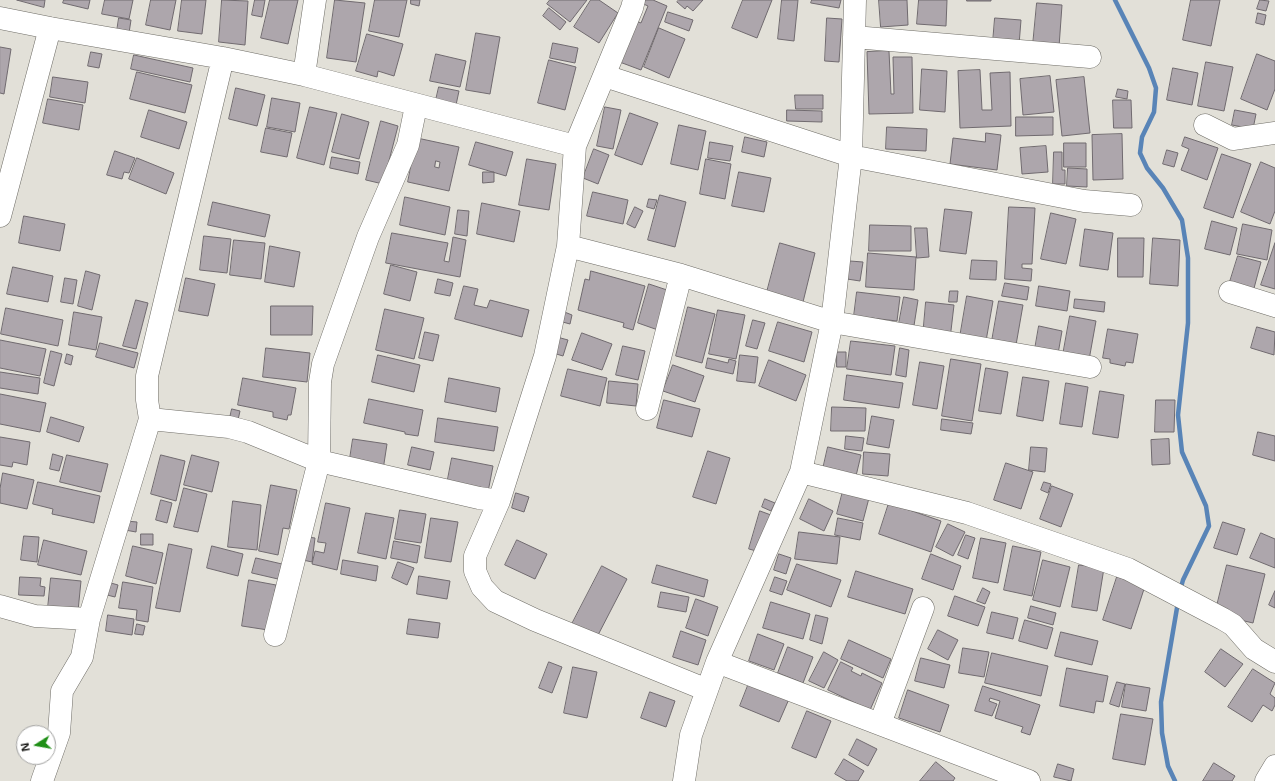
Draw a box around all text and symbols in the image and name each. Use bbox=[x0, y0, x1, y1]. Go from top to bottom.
north arrow bbox=[16, 725, 56, 765]
text: N bbox=[16, 741, 33, 753]

